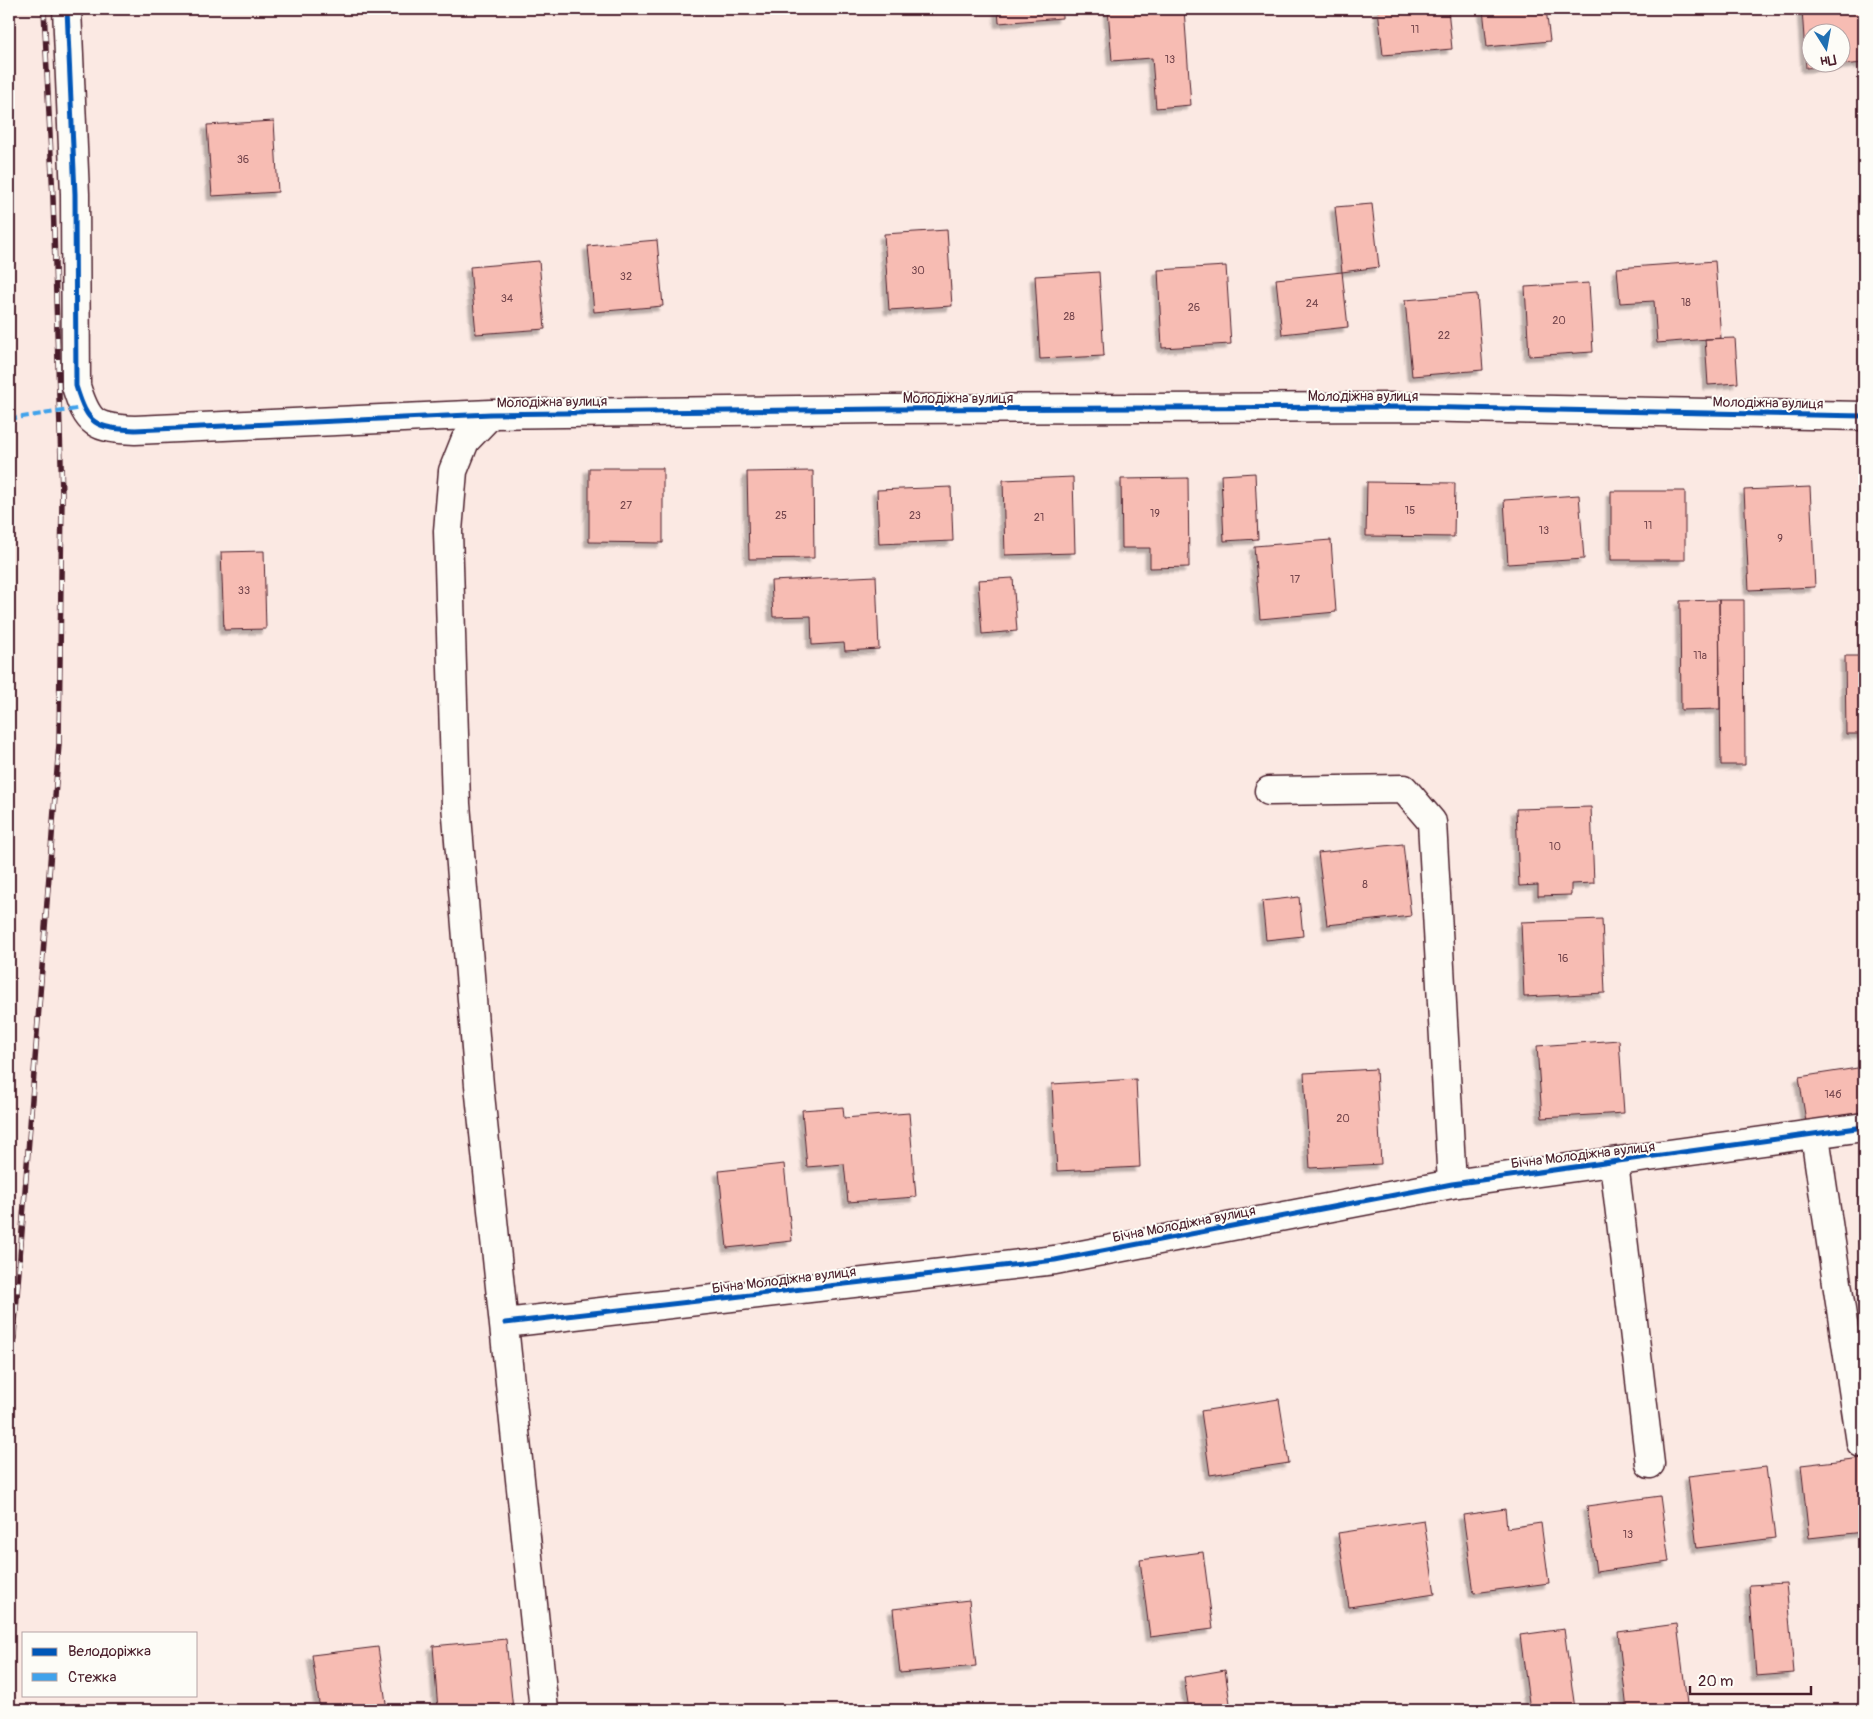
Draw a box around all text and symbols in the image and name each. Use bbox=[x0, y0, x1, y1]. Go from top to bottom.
north arrow bbox=[1800, 22, 1850, 72]
house number: 11 bbox=[1411, 23, 1419, 36]
text: Пн bbox=[1819, 50, 1838, 70]
house number: 13 bbox=[1165, 53, 1175, 66]
house number: 36 bbox=[237, 153, 249, 166]
house number: 30 bbox=[911, 264, 925, 277]
house number: 32 bbox=[620, 270, 632, 283]
house number: 34 bbox=[501, 292, 514, 305]
house number: 18 bbox=[1681, 296, 1691, 309]
house number: 24 bbox=[1306, 297, 1319, 310]
house number: 26 bbox=[1188, 301, 1200, 314]
house number: 28 bbox=[1063, 310, 1075, 323]
house number: 20 bbox=[1552, 314, 1566, 327]
house number: 22 bbox=[1438, 329, 1450, 342]
street label: Молодіжна вулиця bbox=[1308, 388, 1418, 405]
street label: Молодіжна вулиця bbox=[903, 390, 1013, 407]
street label: Молодіжна вулиця bbox=[497, 393, 607, 411]
street label: Молодіжна вулиця bbox=[1713, 394, 1823, 412]
house number: 27 bbox=[620, 499, 632, 512]
house number: 15 bbox=[1405, 504, 1415, 517]
house number: 19 bbox=[1150, 507, 1160, 520]
house number: 25 bbox=[775, 509, 787, 522]
house number: 23 bbox=[909, 509, 921, 522]
house number: 21 bbox=[1034, 511, 1044, 524]
house number: 11 bbox=[1644, 519, 1652, 532]
house number: 13 bbox=[1539, 524, 1549, 537]
house number: 9 bbox=[1777, 532, 1783, 545]
house number: 17 bbox=[1290, 573, 1300, 586]
house number: 33 bbox=[238, 584, 250, 597]
house number: 11а bbox=[1693, 649, 1707, 662]
house number: 10 bbox=[1549, 840, 1561, 853]
house number: 8 bbox=[1362, 878, 1368, 891]
house number: 16 bbox=[1558, 952, 1568, 965]
house number: 14б bbox=[1825, 1088, 1842, 1101]
house number: 20 bbox=[1336, 1112, 1350, 1125]
street label: Бічна Молодіжна вулиця bbox=[1510, 1138, 1656, 1172]
street label: Бічна Молодіжна вулиця bbox=[1111, 1202, 1257, 1246]
street label: Бічна Молодіжна вулиця bbox=[711, 1263, 857, 1297]
house number: 13 bbox=[1623, 1528, 1633, 1541]
legend bbox=[22, 1632, 198, 1696]
text: Велодоріжка bbox=[68, 1642, 151, 1661]
scale bar bbox=[1690, 1664, 1812, 1696]
text: Стежка bbox=[68, 1668, 117, 1687]
text: 20 m bbox=[1698, 1672, 1733, 1691]

